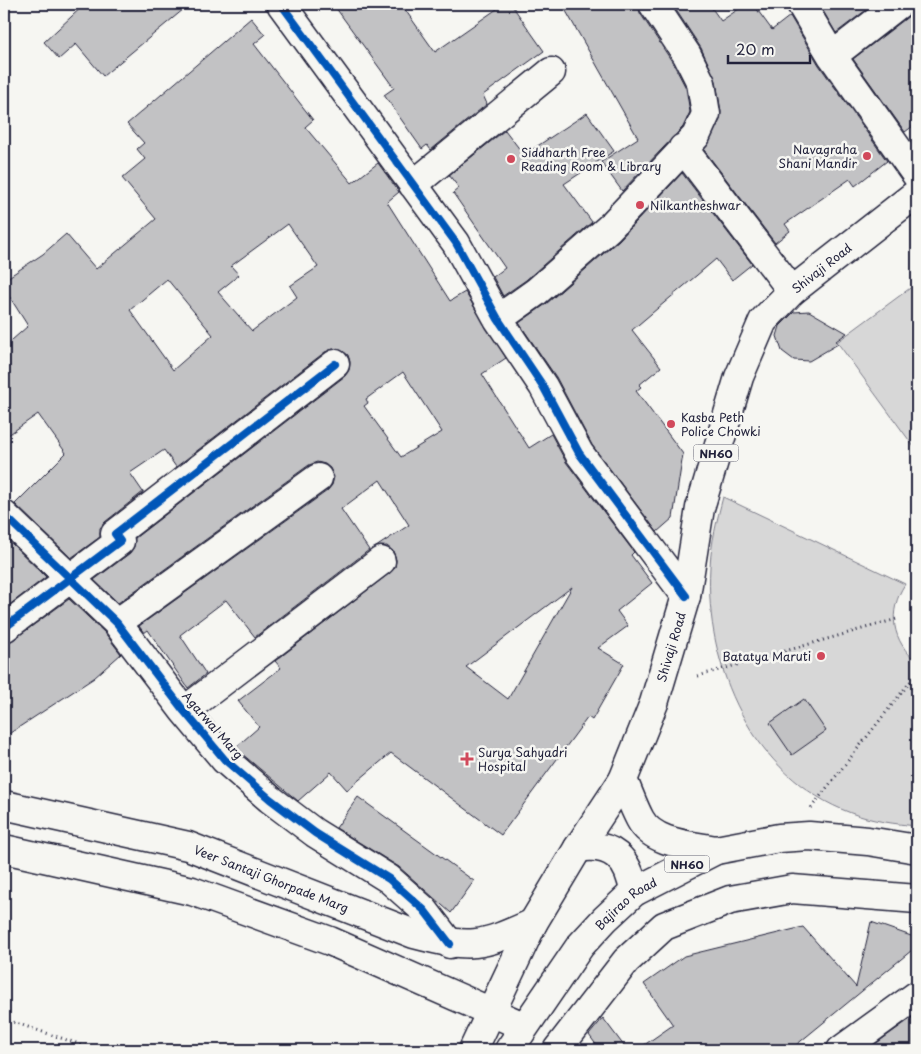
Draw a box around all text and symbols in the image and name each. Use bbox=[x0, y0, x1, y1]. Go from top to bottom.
scale bar bbox=[728, 32, 811, 64]
text: 20 m bbox=[736, 37, 775, 60]
place label: Navagraha Shani Mandir bbox=[778, 140, 858, 172]
place label: Siddharth Free Reading Room & Library bbox=[521, 143, 661, 175]
marker: Navagraha Shani Mandir bbox=[861, 150, 873, 162]
marker: Siddharth Free Reading Room & Library bbox=[505, 153, 517, 165]
place label: Nilkantheshwar bbox=[650, 196, 741, 214]
marker: Nilkantheshwar bbox=[634, 199, 646, 211]
street label: Shivaji Road bbox=[788, 239, 855, 297]
place label: Kasba Peth Police Chowki bbox=[681, 408, 761, 440]
marker: Kasba Peth Police Chowki bbox=[665, 418, 677, 430]
road number: NH60 bbox=[694, 444, 738, 462]
street label: Shivaji Road bbox=[652, 610, 690, 684]
place label: Batatya Maruti bbox=[722, 647, 811, 665]
marker: Batatya Maruti bbox=[815, 650, 827, 662]
street label: Agarwal Marg bbox=[178, 687, 248, 763]
place label: Surya Sahyadri Hospital bbox=[478, 743, 568, 775]
marker: Surya Sahyadri Hospital bbox=[460, 752, 474, 766]
street label: Veer Santaji Ghorpade Marg bbox=[191, 840, 351, 917]
road number: NH60 bbox=[664, 856, 710, 872]
street label: Bajirao Road bbox=[591, 873, 660, 934]

